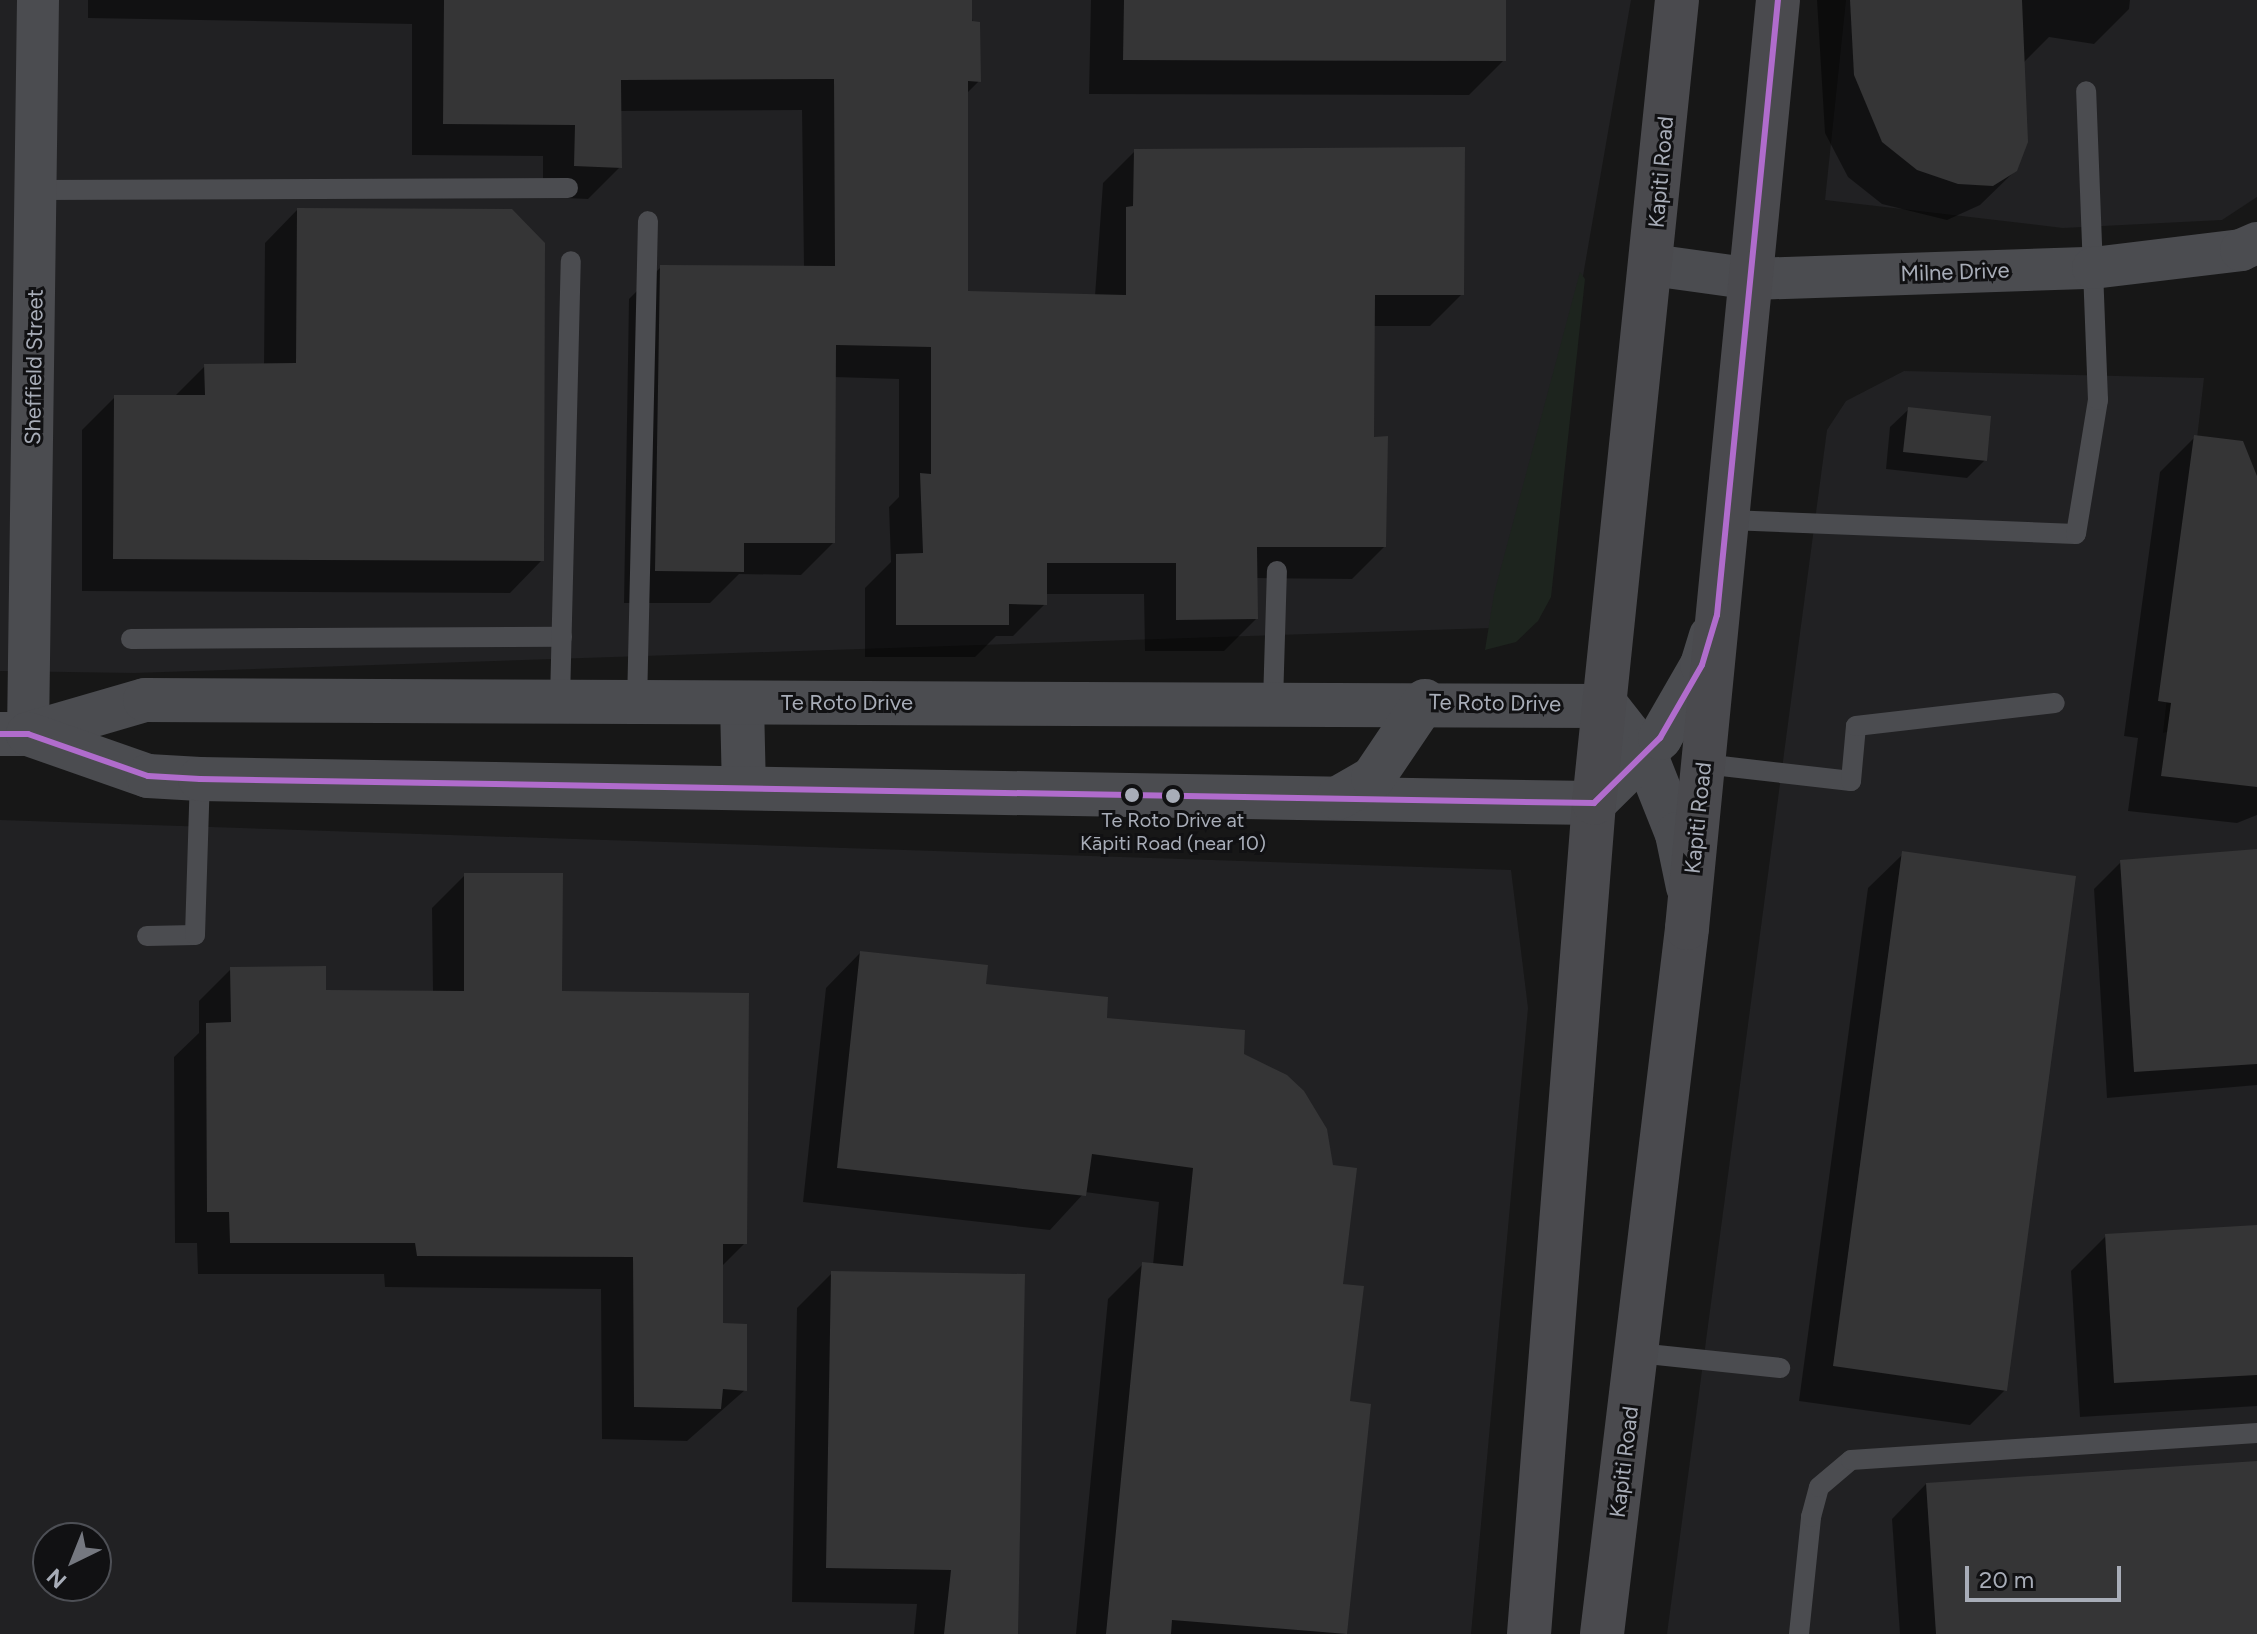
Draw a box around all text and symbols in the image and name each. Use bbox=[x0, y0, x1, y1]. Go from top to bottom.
street label: Kapiti Road bbox=[1643, 115, 1679, 229]
street label: Milne Drive bbox=[1900, 257, 2010, 287]
street label: Sheffield Street bbox=[19, 289, 49, 445]
street label: Te Roto Drive bbox=[1429, 689, 1561, 717]
street label: Te Roto Drive bbox=[781, 690, 913, 716]
street label: Kapiti Road bbox=[1679, 761, 1717, 875]
unlabelled marker bbox=[1124, 787, 1140, 803]
marker: Te Roto Drive at Kāpiti Road (near 10) bbox=[1165, 788, 1181, 804]
place label: Te Roto Drive at Kāpiti Road (near 10) bbox=[1080, 808, 1266, 855]
street label: Kapiti Road bbox=[1604, 1405, 1644, 1519]
north arrow bbox=[32, 1522, 112, 1602]
scale bar bbox=[1969, 1550, 2125, 1600]
text: N bbox=[41, 1563, 72, 1594]
text: 20 m bbox=[1979, 1565, 2034, 1594]

